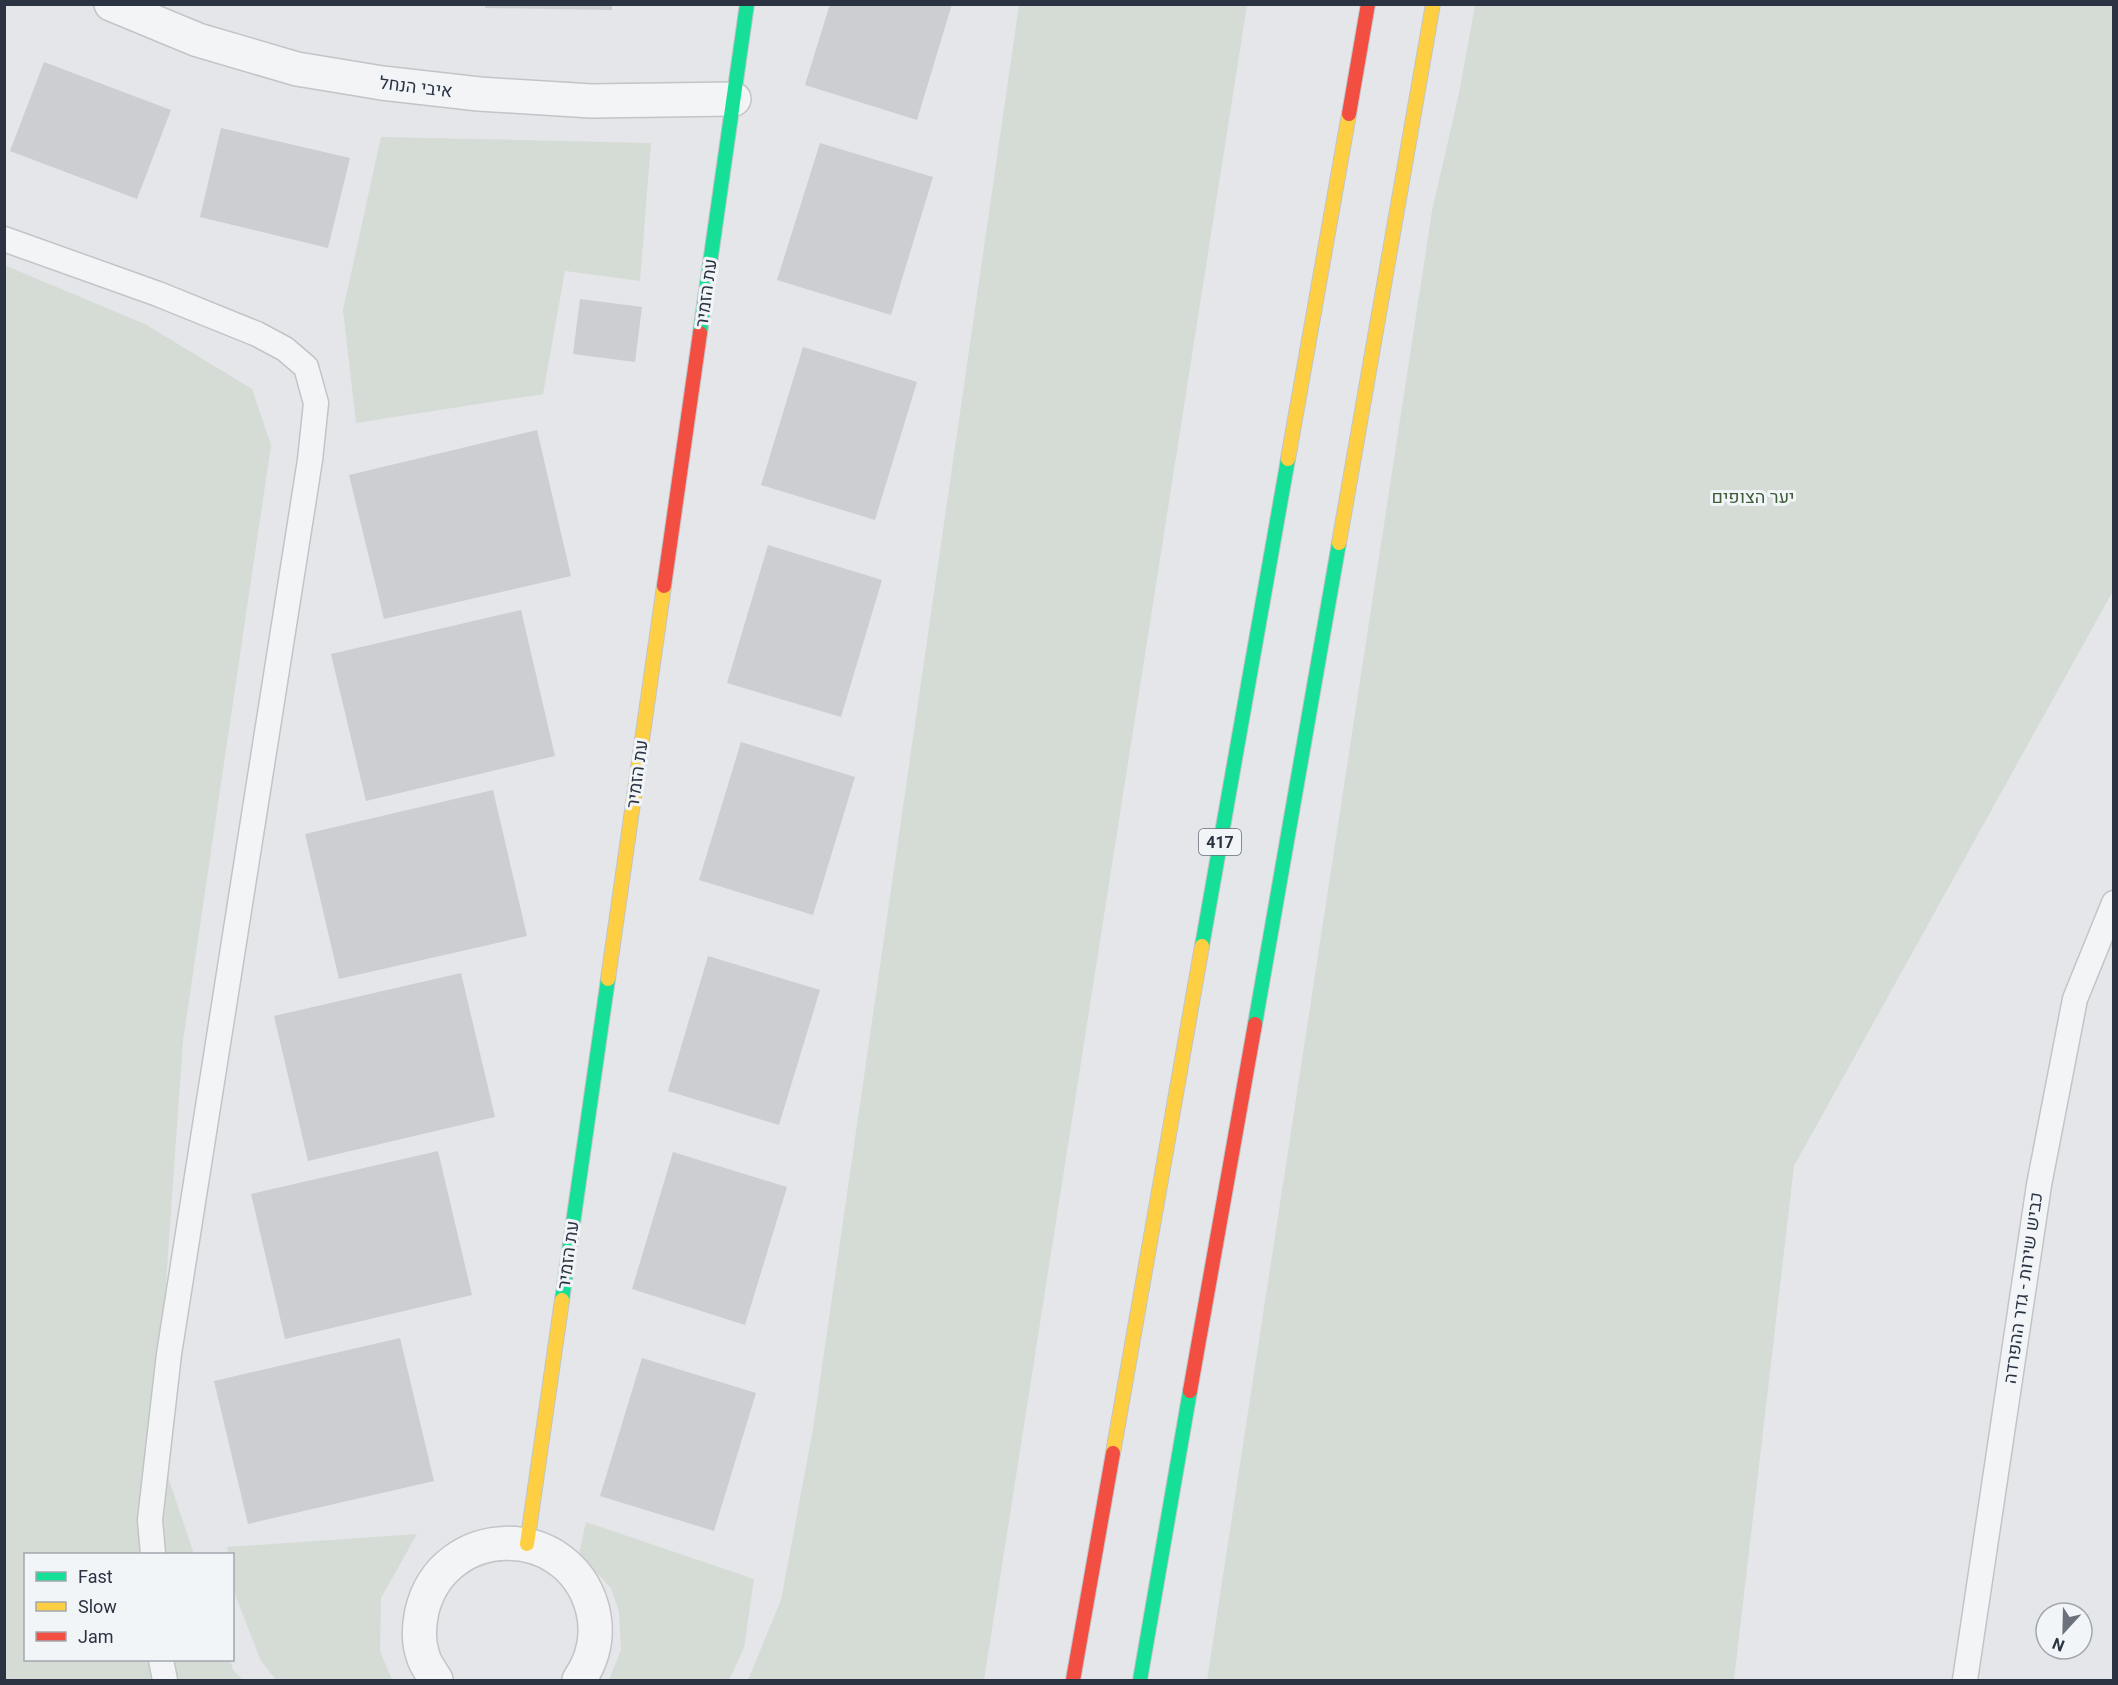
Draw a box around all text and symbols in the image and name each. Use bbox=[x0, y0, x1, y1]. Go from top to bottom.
street label: איבי הנחל bbox=[378, 72, 454, 101]
street label: עת הזמיר bbox=[690, 257, 721, 328]
park label: יער הצופים bbox=[1711, 486, 1795, 507]
street label: עת הזמיר bbox=[621, 738, 652, 809]
road number: 417 bbox=[1199, 829, 1241, 855]
street label: כביש שירות - גדר ההפרדה bbox=[1999, 1191, 2046, 1385]
street label: עת הזמיר bbox=[552, 1219, 583, 1290]
legend bbox=[24, 1553, 234, 1661]
text: Fast bbox=[78, 1566, 113, 1587]
text: Slow bbox=[78, 1596, 117, 1617]
north arrow bbox=[2034, 1601, 2094, 1661]
text: Jam bbox=[78, 1626, 114, 1647]
text: N bbox=[2050, 1634, 2067, 1655]

